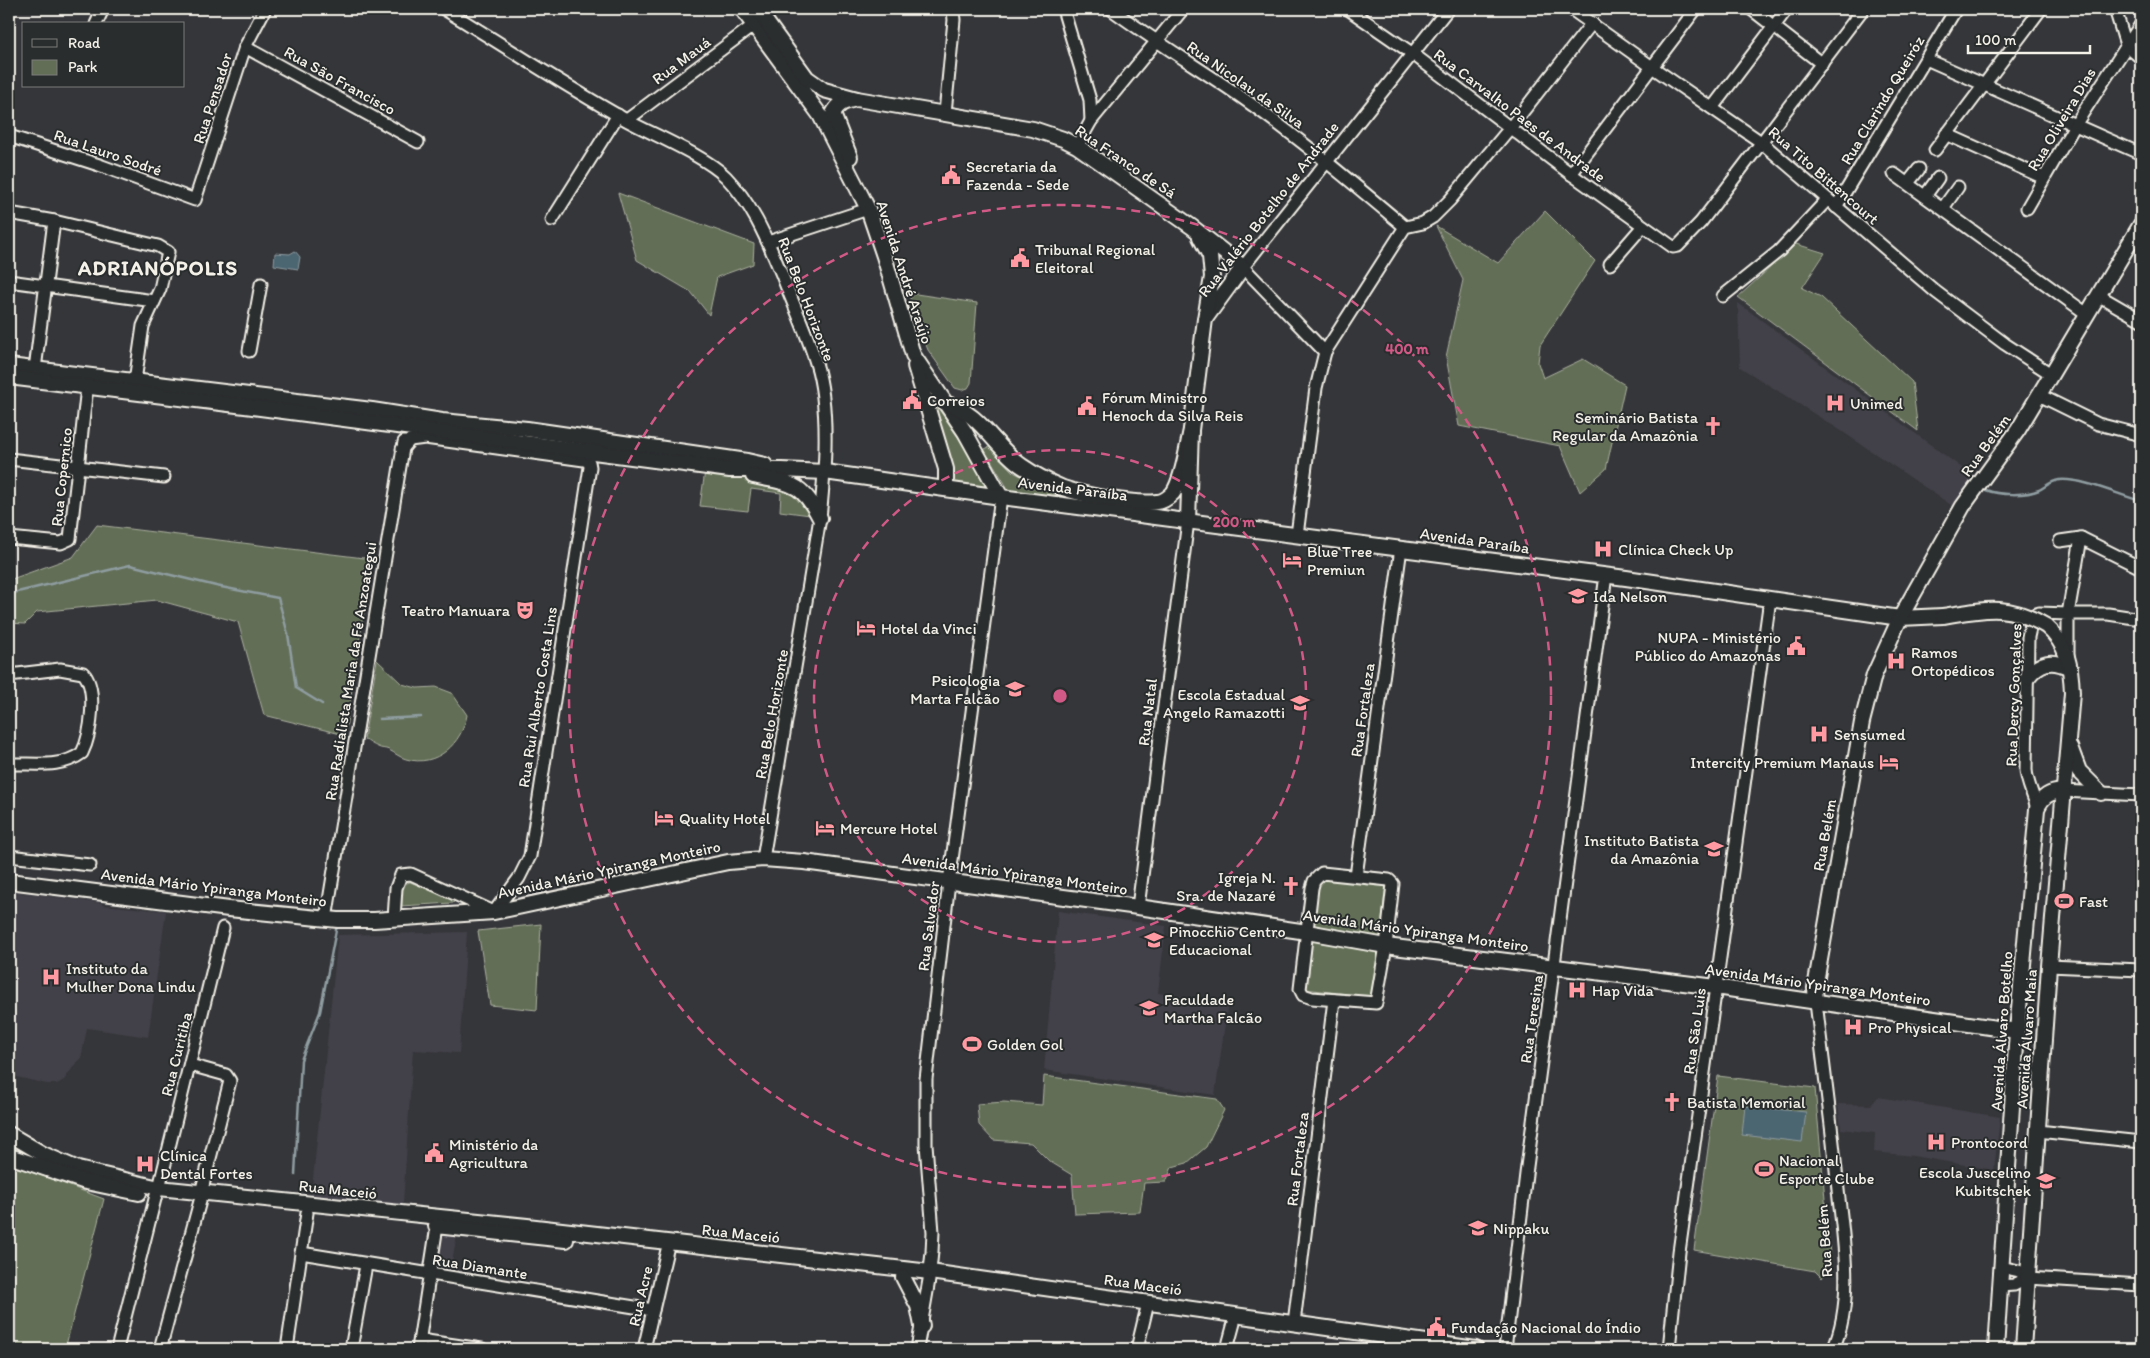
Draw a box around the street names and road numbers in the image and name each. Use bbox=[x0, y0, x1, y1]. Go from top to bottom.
street label: Rua Mauá bbox=[648, 32, 715, 89]
street label: Rua Clarindo Queiróz bbox=[1836, 32, 1929, 168]
street label: Rua Nicolau da Silva bbox=[1183, 37, 1309, 133]
street label: Rua São Francisco bbox=[281, 42, 399, 119]
street label: Rua Carvalho Paes de Andrade bbox=[1430, 45, 1609, 186]
street label: Rua Pensador bbox=[189, 50, 236, 146]
street label: Rua Oliveira Dias bbox=[2023, 64, 2100, 174]
street label: Rua Valério Botelho de Andrade bbox=[1194, 118, 1343, 301]
street label: Rua Franco de Sá bbox=[1071, 121, 1181, 203]
street label: Rua Tito Bittencourt bbox=[1765, 122, 1883, 229]
street label: Rua Lauro Sodré bbox=[51, 125, 164, 180]
street label: Avenida André Araújo bbox=[872, 198, 937, 346]
street label: Rua Belo Horizonte bbox=[774, 234, 839, 364]
street label: Rua Belém bbox=[1956, 410, 2015, 480]
street label: Rua Copernico bbox=[47, 427, 76, 527]
street label: Avenida Paraíba bbox=[1017, 472, 1129, 505]
street label: Avenida Paraíba bbox=[1419, 523, 1531, 558]
street label: Rua Radialista Maria da Fé Anzoategui bbox=[321, 540, 380, 802]
street label: Rua Rui Alberto Costa Lins bbox=[514, 605, 561, 789]
street label: Rua Dercy Gonçalves bbox=[2002, 623, 2025, 767]
street label: Rua Belo Horizonte bbox=[751, 648, 792, 781]
street label: Rua Fortaleza bbox=[1346, 661, 1379, 758]
street label: Rua Natal bbox=[1134, 677, 1161, 747]
street label: Rua Belém bbox=[1809, 797, 1840, 873]
street label: Avenida Mário Ypiranga Monteiro bbox=[496, 837, 722, 902]
street label: Avenida Mário Ypiranga Monteiro bbox=[901, 848, 1129, 899]
street label: Avenida Mário Ypiranga Monteiro bbox=[100, 864, 328, 911]
street label: Rua Salvador bbox=[914, 879, 944, 972]
street label: Avenida Mário Ypiranga Monteiro bbox=[1302, 905, 1530, 956]
street label: Avenida Álvaro Botelho bbox=[1986, 950, 2017, 1112]
street label: Avenida Mário Ypiranga Monteiro bbox=[1704, 959, 1932, 1010]
street label: Avenida Álvaro Maia bbox=[2012, 969, 2041, 1109]
street label: Rua Teresina bbox=[1516, 973, 1547, 1065]
street label: Rua São Luis bbox=[1679, 987, 1710, 1076]
street label: Rua Curitiba bbox=[157, 1009, 196, 1098]
street label: Rua Fortaleza bbox=[1282, 1110, 1313, 1207]
street label: Rua Maceió bbox=[298, 1176, 378, 1203]
street label: Rua Belém bbox=[1812, 1204, 1837, 1278]
street label: Rua Maceió bbox=[701, 1220, 781, 1247]
street label: Rua Diamante bbox=[431, 1250, 529, 1283]
street label: Rua Acre bbox=[624, 1264, 657, 1328]
street label: Rua Maceió bbox=[1103, 1270, 1183, 1299]

